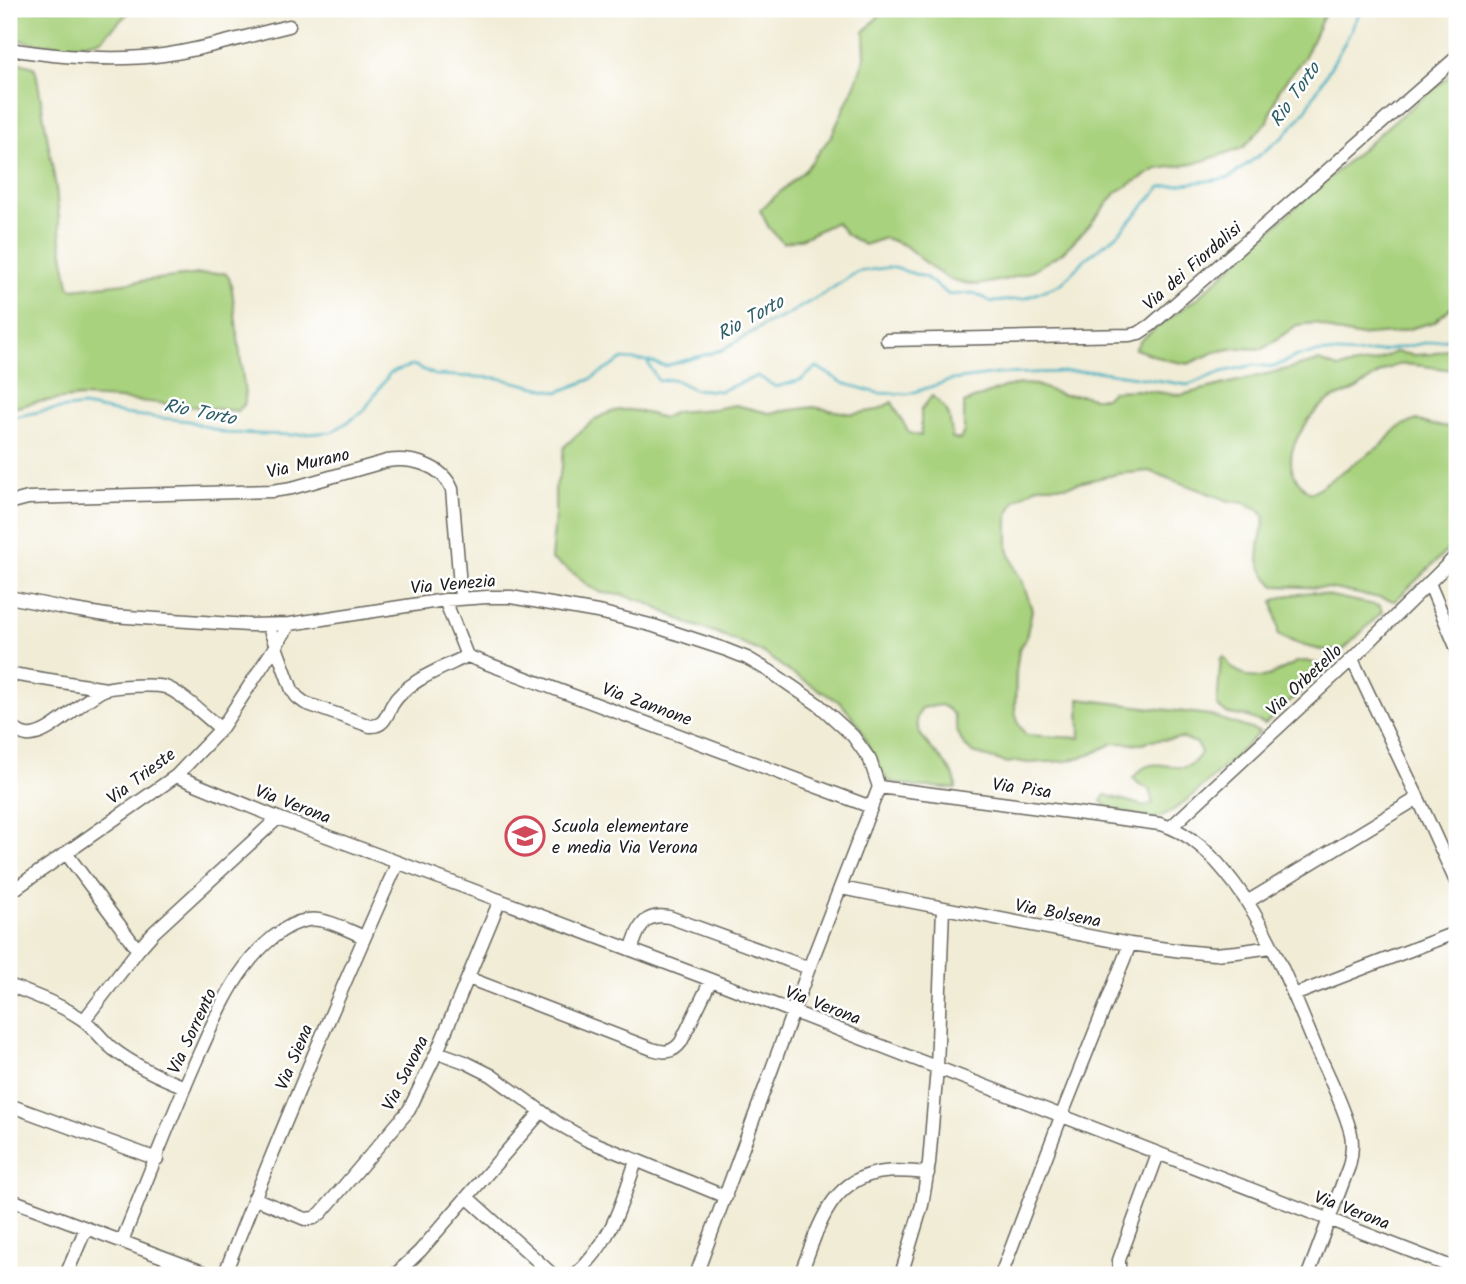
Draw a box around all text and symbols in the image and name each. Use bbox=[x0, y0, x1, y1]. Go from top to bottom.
water label: Rio Torto bbox=[1262, 56, 1330, 134]
street label: Via dei Fiordalisi bbox=[1137, 215, 1250, 319]
water label: Rio Torto bbox=[712, 287, 791, 350]
water label: Rio Torto bbox=[161, 391, 240, 435]
street label: Via Murano bbox=[264, 441, 353, 488]
street label: Via Venezia bbox=[409, 567, 497, 604]
street label: Via Orbetello bbox=[1260, 638, 1350, 724]
street label: Via Zannone bbox=[597, 676, 696, 735]
street label: Via Trieste bbox=[101, 741, 183, 813]
street label: Via Pisa bbox=[990, 771, 1053, 808]
street label: Via Verona bbox=[250, 778, 335, 833]
place label: Scuola elementare e media Via Verona bbox=[552, 813, 698, 863]
school or university icon: Scuola elementare e media Via Verona bbox=[504, 815, 546, 857]
street label: Via Bolsena bbox=[1012, 892, 1103, 937]
street label: Via Verona bbox=[780, 979, 865, 1034]
street label: Via Sorrento bbox=[161, 984, 226, 1079]
street label: Via Siena bbox=[268, 1020, 322, 1095]
street label: Via Savona bbox=[375, 1031, 438, 1116]
street label: Via Verona bbox=[1309, 1184, 1394, 1239]

